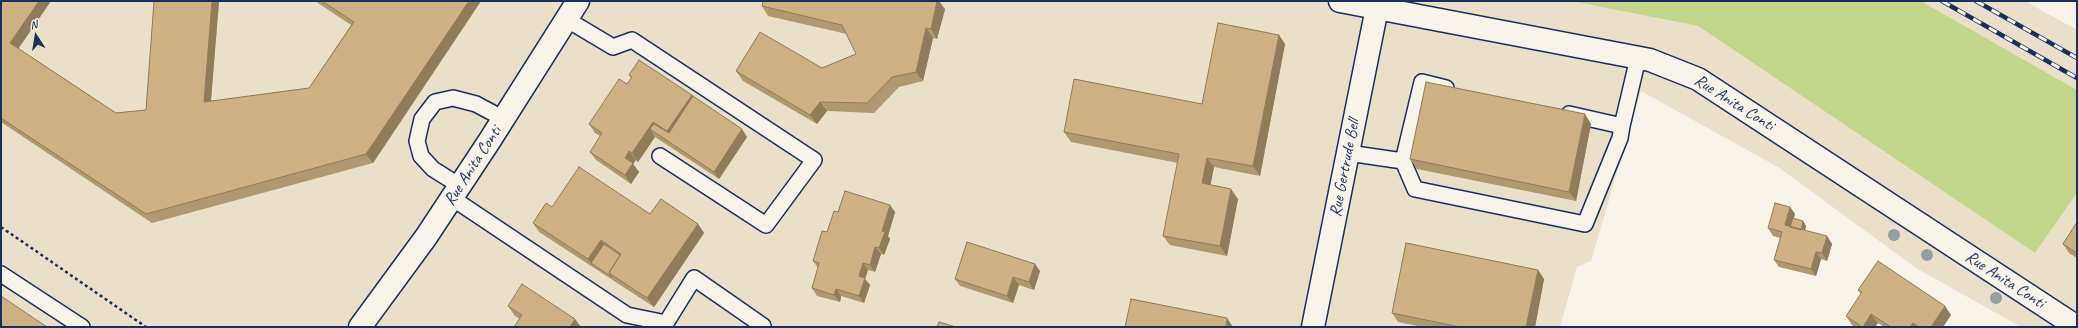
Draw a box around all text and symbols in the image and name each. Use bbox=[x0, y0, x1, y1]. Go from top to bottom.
north arrow bbox=[16, 16, 56, 56]
text: N bbox=[29, 17, 38, 32]
street label: Rue Anita Conti bbox=[1690, 70, 1778, 136]
street label: Rue Gertrude Bell bbox=[1326, 117, 1364, 219]
street label: Rue Anita Conti bbox=[440, 122, 506, 210]
street label: Rue Anita Conti bbox=[1961, 247, 2049, 313]

